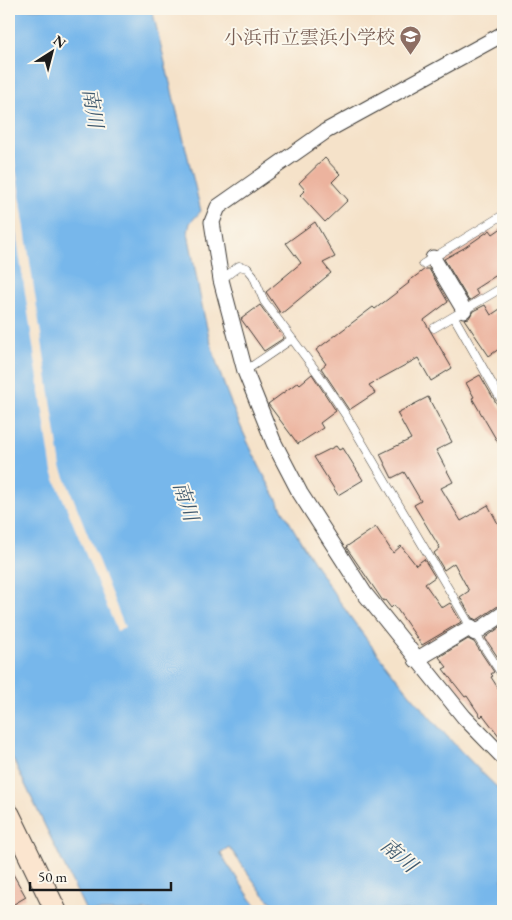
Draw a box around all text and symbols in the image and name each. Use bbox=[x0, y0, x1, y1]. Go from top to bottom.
place label: 小浜市立雲浜小学校 bbox=[224, 25, 395, 50]
school or university icon: 小浜市立雲浜小学校 bbox=[399, 25, 423, 56]
north arrow bbox=[28, 28, 78, 78]
text: N bbox=[50, 31, 70, 52]
water label: 南川 bbox=[77, 86, 110, 132]
water label: 南川 bbox=[167, 478, 205, 526]
water label: 南川 bbox=[375, 832, 424, 879]
scale bar bbox=[30, 860, 171, 892]
text: 50 m bbox=[38, 867, 67, 886]

